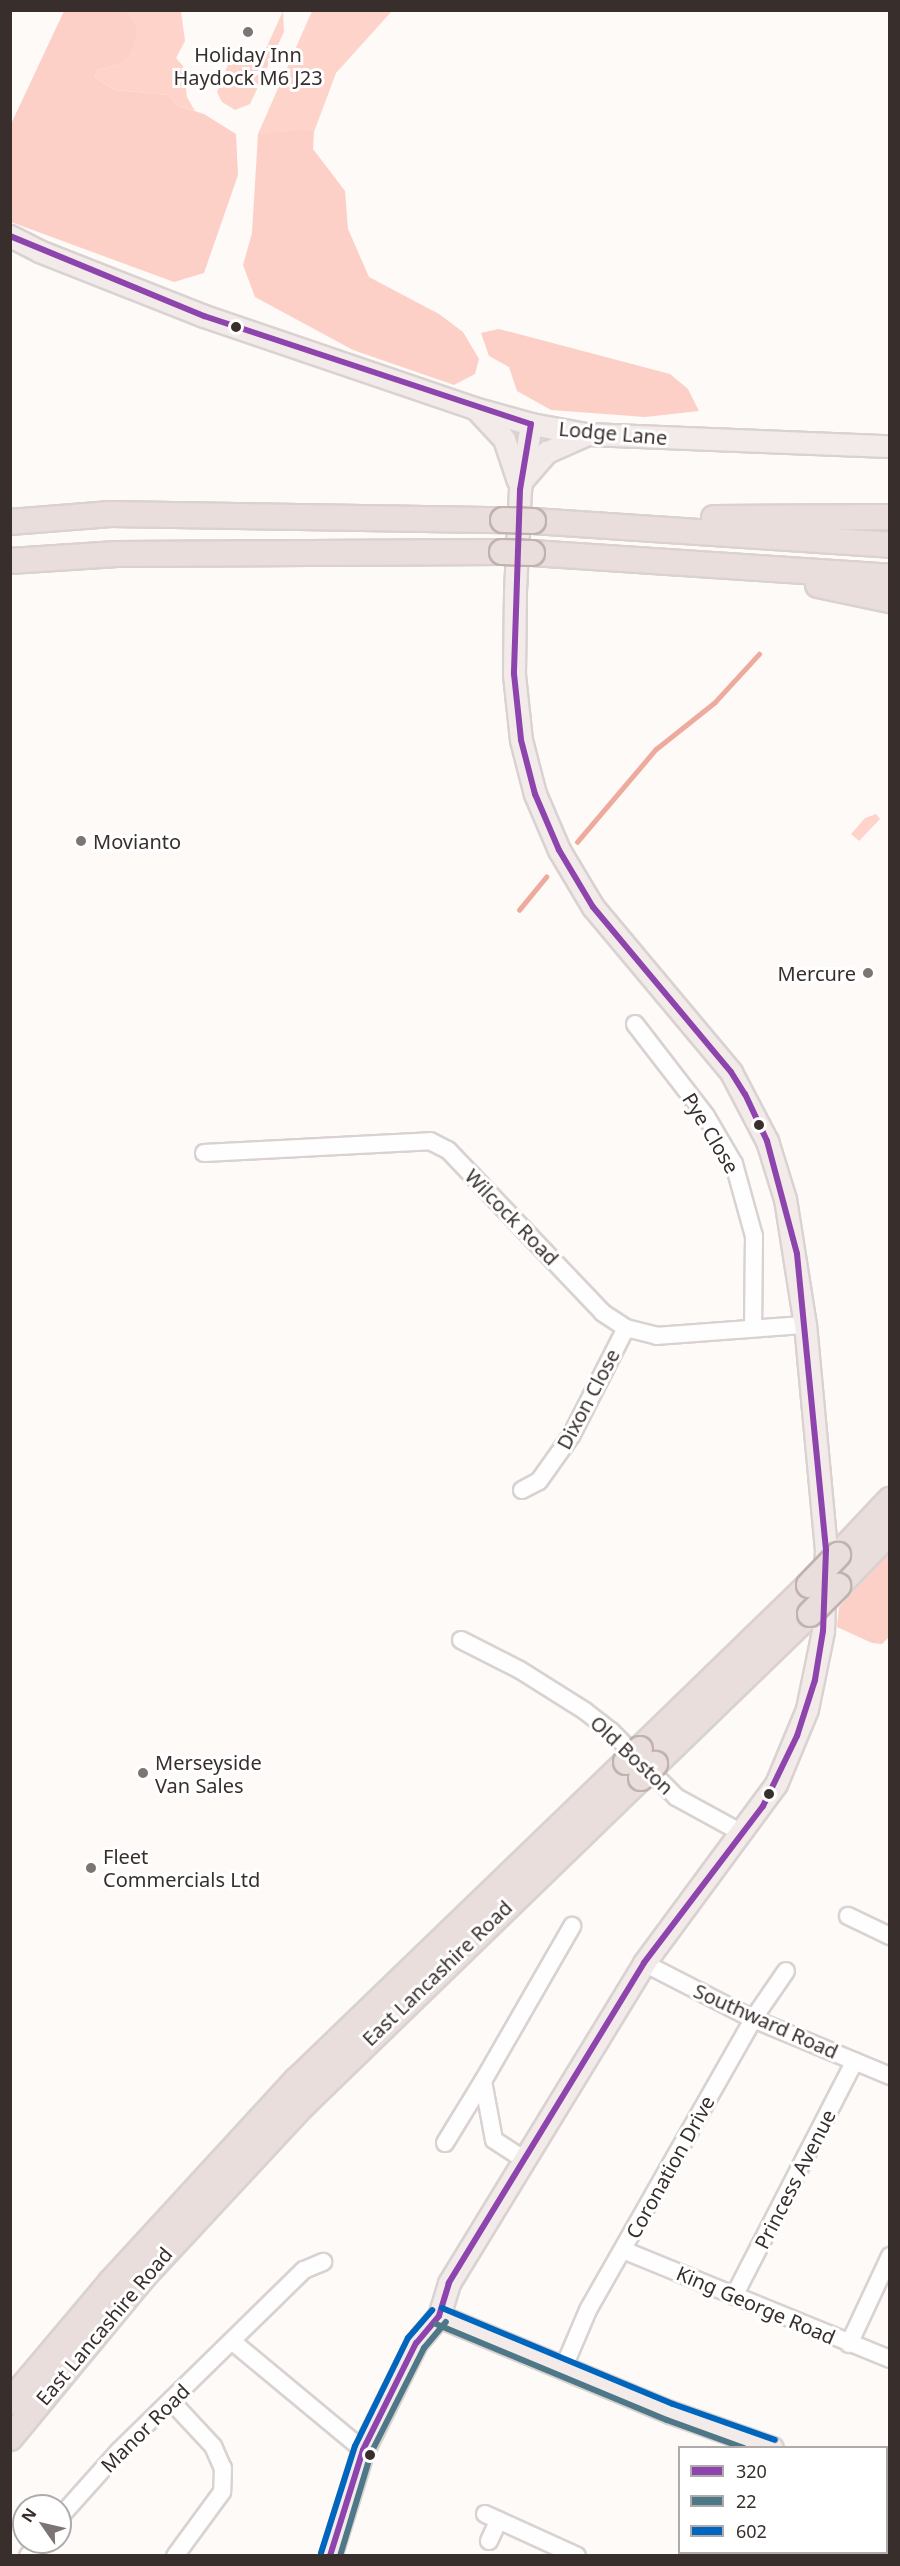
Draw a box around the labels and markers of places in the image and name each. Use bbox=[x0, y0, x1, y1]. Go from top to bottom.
marker: Holiday Inn Haydock M6 J23 bbox=[241, 25, 255, 39]
place label: Holiday Inn Haydock M6 J23 bbox=[173, 42, 323, 89]
unlabelled marker bbox=[230, 321, 242, 333]
place label: Movianto bbox=[93, 829, 181, 853]
marker: Movianto bbox=[74, 834, 88, 848]
place label: Mercure bbox=[778, 961, 856, 985]
marker: Mercure bbox=[861, 966, 875, 980]
unlabelled marker bbox=[753, 1119, 765, 1131]
place label: Merseyside Van Sales bbox=[155, 1750, 262, 1797]
marker: Merseyside Van Sales bbox=[136, 1766, 150, 1780]
unlabelled marker bbox=[763, 1788, 775, 1800]
place label: Fleet Commercials Ltd bbox=[103, 1844, 260, 1891]
marker: Fleet Commercials Ltd bbox=[84, 1861, 98, 1875]
unlabelled marker bbox=[364, 2449, 376, 2461]

